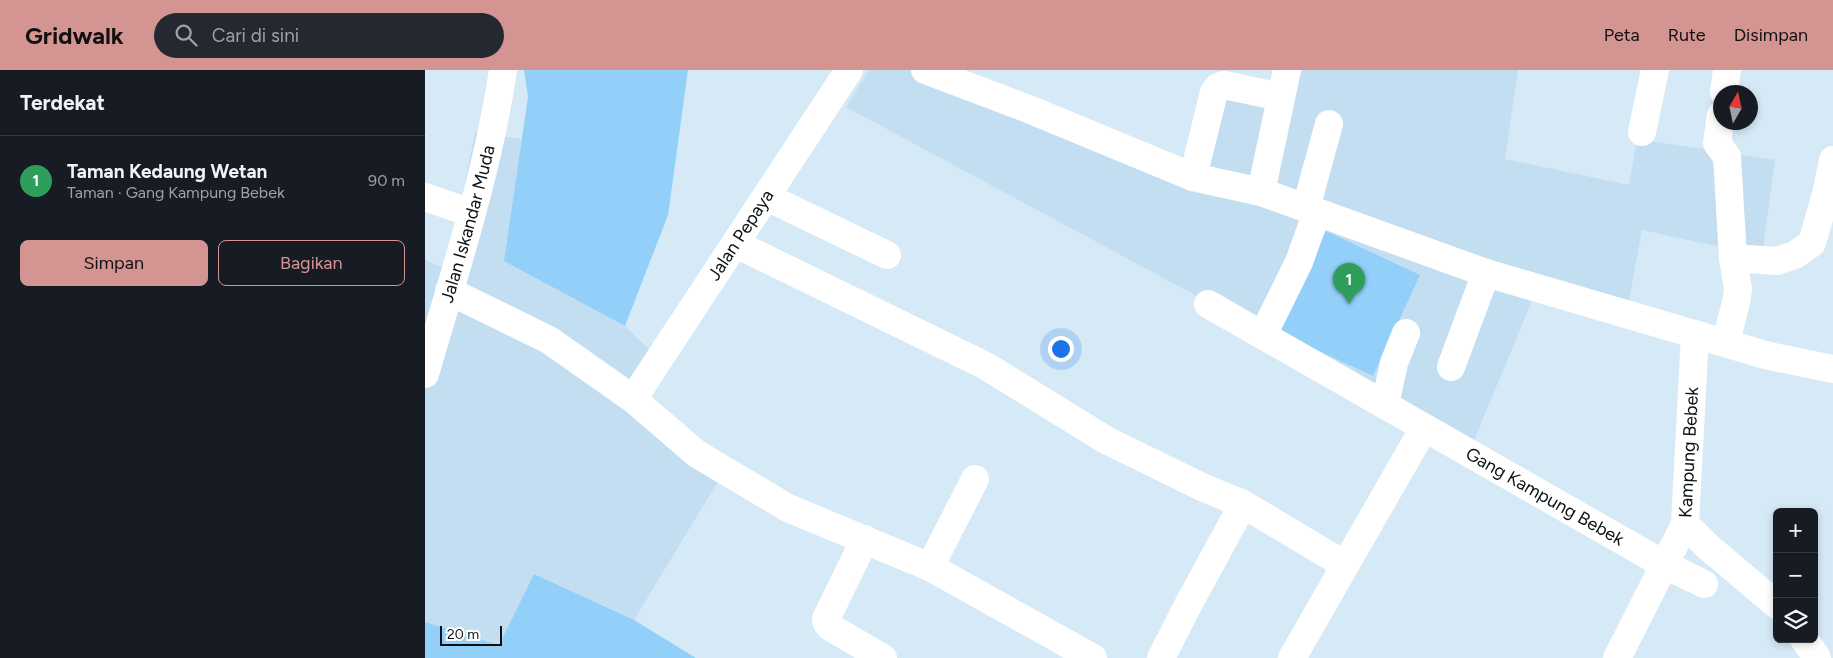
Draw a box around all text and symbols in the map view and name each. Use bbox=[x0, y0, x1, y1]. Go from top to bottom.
search box bbox=[154, 13, 504, 58]
text: Gridwalk bbox=[25, 21, 124, 50]
icon: search bbox=[172, 21, 200, 49]
text: Cari di sini bbox=[212, 24, 299, 47]
text: Peta bbox=[1604, 24, 1640, 46]
text: Rute bbox=[1668, 24, 1706, 46]
text: Disimpan bbox=[1734, 24, 1808, 46]
north arrow bbox=[1713, 85, 1758, 130]
text: Terdekat bbox=[20, 90, 105, 115]
street label: Jalan Iskandar Muda bbox=[436, 143, 500, 305]
text: Taman Kedaung Wetan bbox=[67, 160, 267, 183]
text: 1 bbox=[33, 171, 39, 190]
text: 90 m bbox=[368, 171, 405, 190]
text: Taman · Gang Kampung Bebek bbox=[67, 183, 285, 202]
street label: Jalan Pepaya bbox=[703, 186, 778, 285]
button: Simpan bbox=[20, 240, 208, 286]
button: Bagikan bbox=[218, 240, 405, 286]
pin: 1 bbox=[1333, 263, 1365, 304]
your location bbox=[1048, 336, 1074, 362]
street label: Kampung Bebek bbox=[1674, 386, 1703, 518]
street label: Gang Kampung Bebek bbox=[1462, 442, 1628, 551]
map controls bbox=[1773, 508, 1818, 643]
button: + bbox=[1773, 508, 1818, 553]
button: − bbox=[1773, 553, 1818, 598]
button: layers bbox=[1773, 598, 1818, 643]
scale bar bbox=[440, 623, 503, 646]
text: 20 m bbox=[447, 626, 479, 643]

